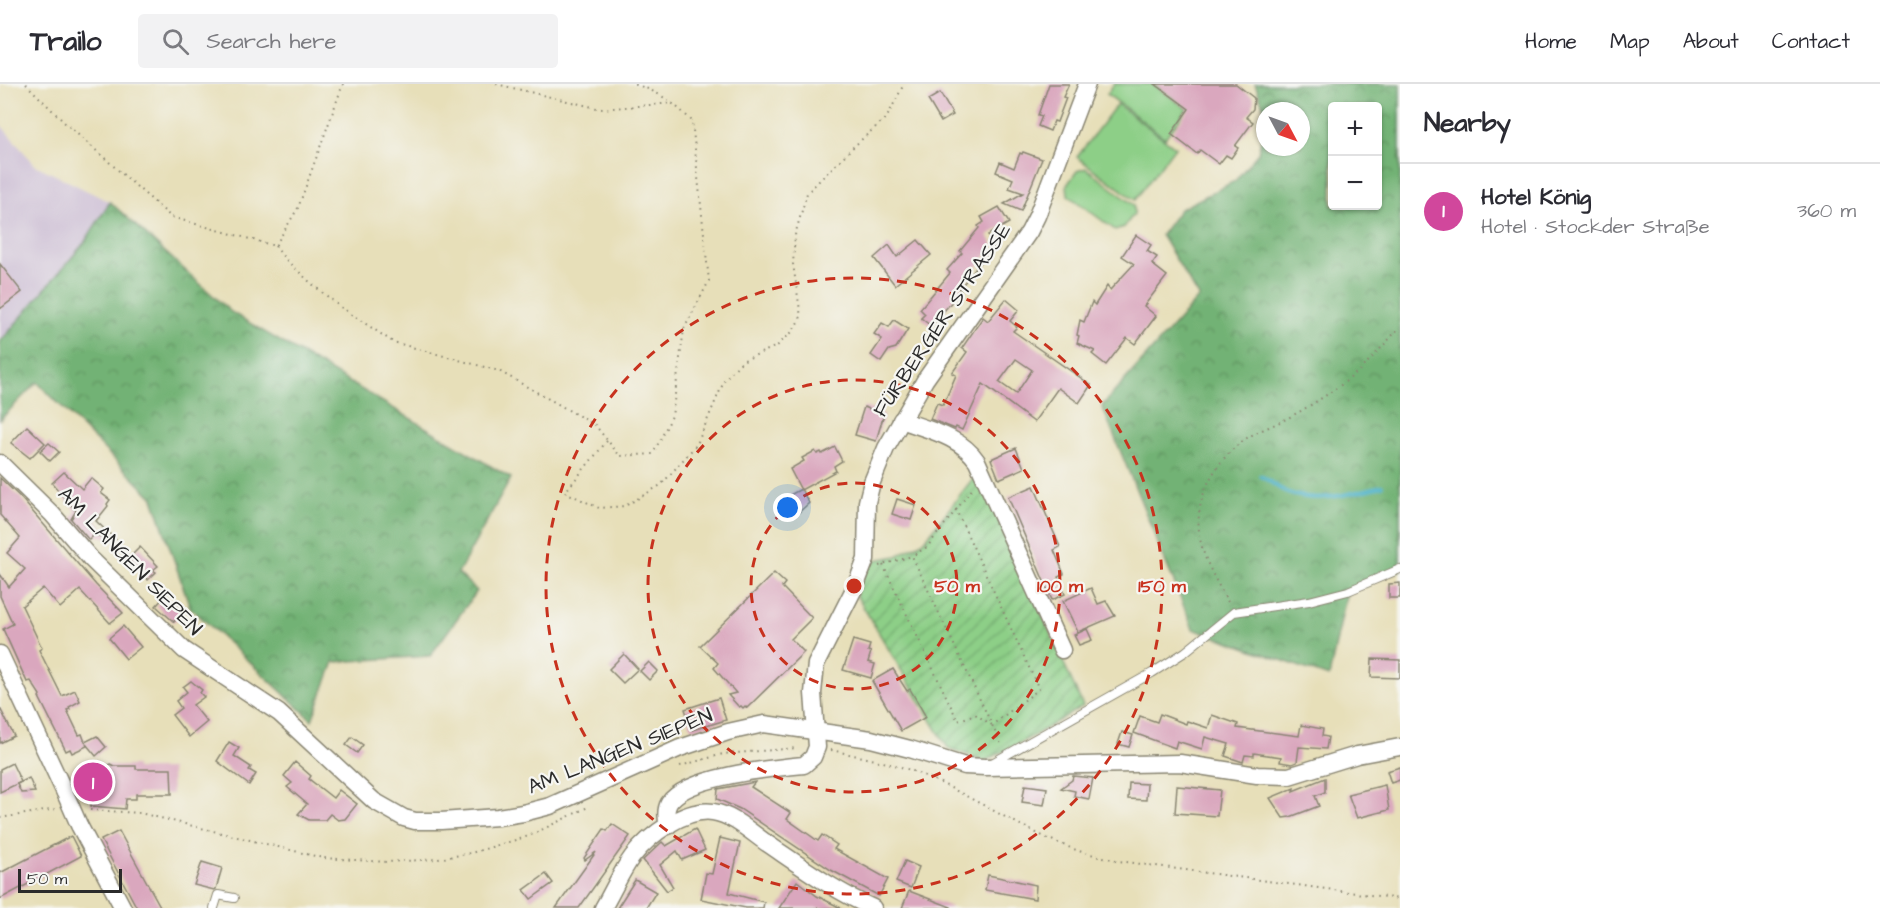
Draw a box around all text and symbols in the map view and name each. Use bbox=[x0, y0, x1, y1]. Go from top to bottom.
search box bbox=[138, 14, 558, 68]
text: Trailo bbox=[30, 22, 102, 61]
icon: search bbox=[159, 25, 192, 58]
text: Search here bbox=[207, 26, 336, 57]
text: Home bbox=[1525, 27, 1577, 56]
text: Map bbox=[1610, 27, 1650, 56]
text: About bbox=[1683, 27, 1739, 56]
text: Contact bbox=[1772, 27, 1850, 56]
north arrow bbox=[1256, 102, 1310, 156]
map controls bbox=[1328, 102, 1382, 210]
button: + bbox=[1328, 102, 1382, 156]
text: Nearby bbox=[1424, 105, 1511, 141]
button: − bbox=[1328, 156, 1382, 210]
text: Hotel König bbox=[1481, 182, 1591, 213]
text: 1 bbox=[1442, 197, 1445, 225]
text: 360 m bbox=[1797, 197, 1856, 225]
text: Hotel · Stockder Straße bbox=[1481, 213, 1710, 241]
street label: FÜRBERGER STRASSE bbox=[866, 217, 1018, 423]
street label: AM LANGEN SIEPEN bbox=[51, 480, 209, 642]
your location bbox=[773, 493, 802, 522]
text: 50 m bbox=[934, 574, 981, 599]
text: 100 m bbox=[1037, 574, 1084, 599]
text: 150 m bbox=[1138, 574, 1187, 599]
centre of rings bbox=[844, 576, 864, 596]
street label: AM LANGEN SIEPEN bbox=[523, 701, 717, 801]
pin: 1 bbox=[74, 760, 112, 804]
scale bar bbox=[18, 866, 122, 894]
text: 50 m bbox=[27, 868, 67, 890]

